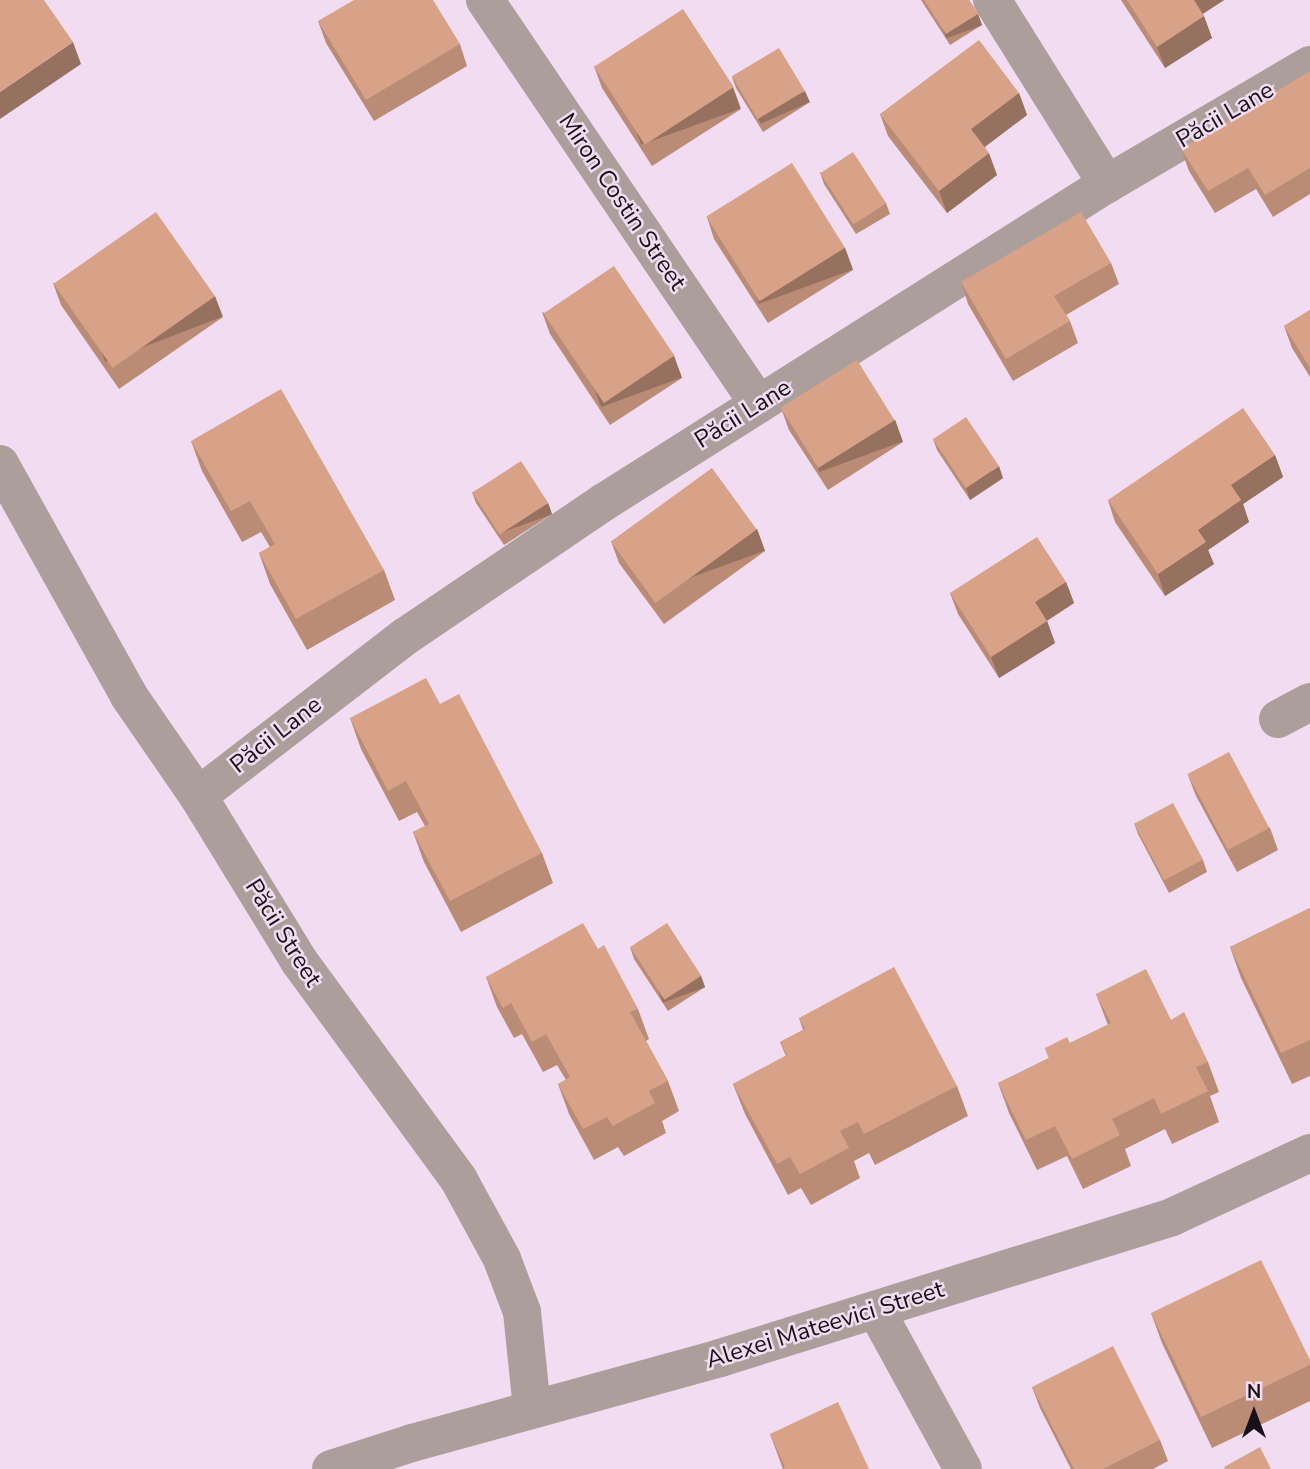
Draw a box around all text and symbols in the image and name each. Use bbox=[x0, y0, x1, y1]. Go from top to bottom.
street label: Păcii Lane bbox=[1171, 76, 1279, 154]
street label: Miron Costin Street bbox=[552, 108, 692, 296]
street label: Păcii Lane bbox=[690, 373, 796, 455]
street label: Păcii Lane bbox=[225, 690, 327, 780]
street label: Păcii Street bbox=[239, 874, 327, 992]
street label: Alexei Mateevici Street bbox=[703, 1275, 947, 1375]
north arrow bbox=[1219, 1378, 1289, 1448]
text: N bbox=[1247, 1379, 1261, 1405]

